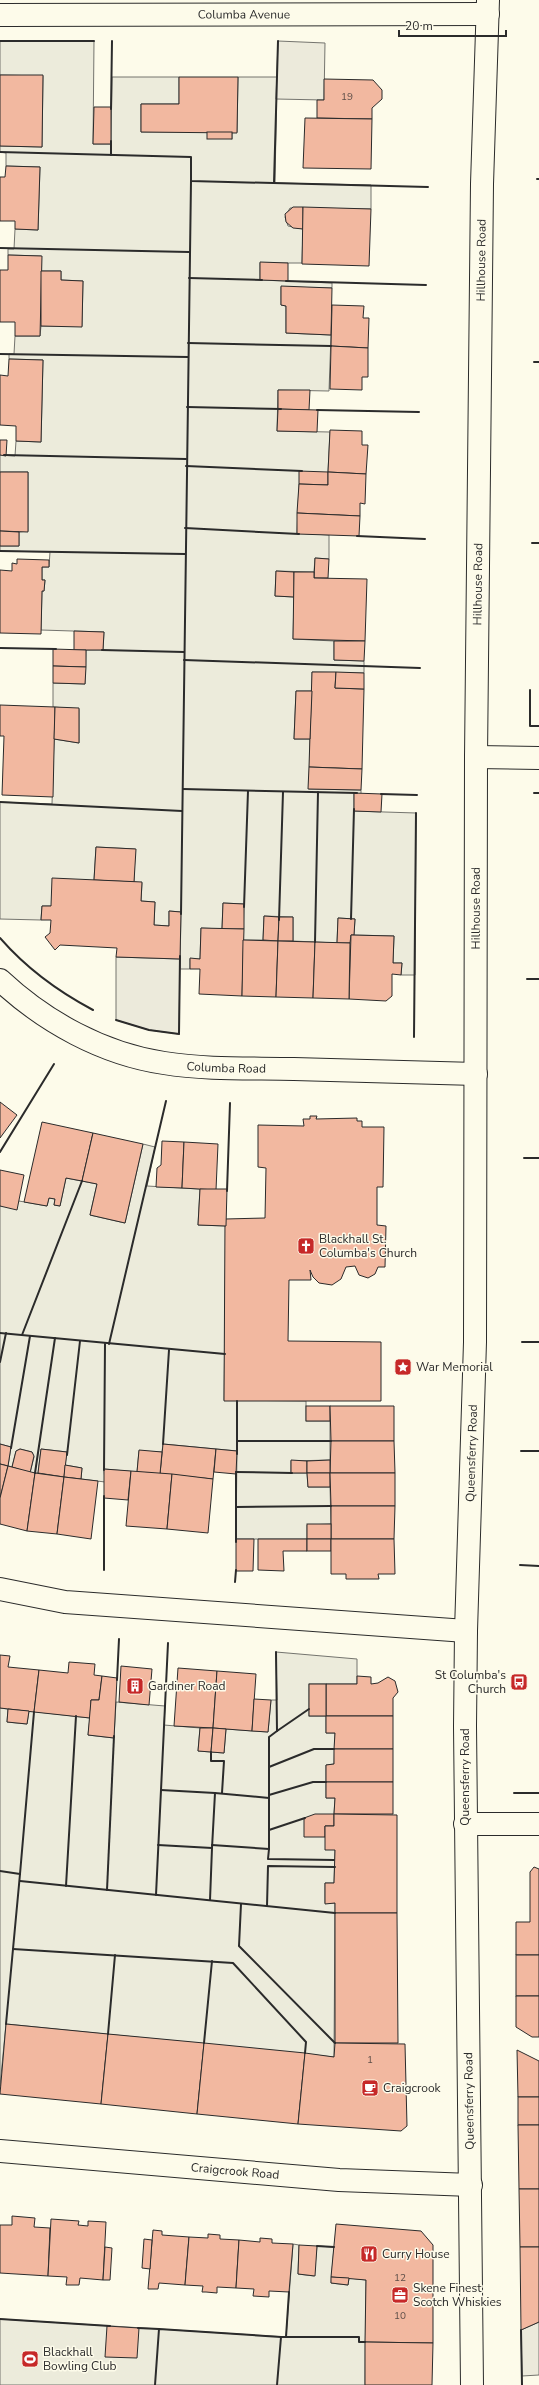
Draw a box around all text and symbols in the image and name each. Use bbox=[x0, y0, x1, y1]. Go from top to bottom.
street label: Columba Avenue bbox=[198, 6, 290, 23]
scale bar bbox=[399, 12, 506, 38]
text: 20 m bbox=[405, 18, 433, 34]
house number: 19 bbox=[341, 90, 353, 104]
street label: Hillhouse Road bbox=[473, 219, 490, 302]
street label: Hillhouse Road bbox=[469, 543, 486, 626]
street label: Hillhouse Road bbox=[468, 867, 484, 949]
street label: Columba Road bbox=[186, 1058, 266, 1077]
place label: Blackhall St. Columba's Church bbox=[319, 1231, 417, 1261]
church icon: Blackhall St. Columba's Church bbox=[296, 1236, 316, 1256]
place icon: War Memorial bbox=[393, 1357, 413, 1377]
place label: War Memorial bbox=[416, 1359, 493, 1375]
street label: Queensferry Road bbox=[462, 1404, 481, 1502]
place label: St Columba's Church bbox=[435, 1667, 506, 1697]
bus stop icon: St Columba's Church bbox=[509, 1672, 529, 1692]
building icon: Gardiner Road bbox=[125, 1676, 145, 1696]
place label: Gardiner Road bbox=[148, 1678, 226, 1694]
street label: Queensferry Road bbox=[457, 1728, 473, 1826]
street label: Queensferry Road bbox=[460, 2052, 478, 2150]
house number: 1 bbox=[367, 2053, 373, 2067]
cafe icon: Craigcrook bbox=[360, 2078, 380, 2098]
place label: Craigcrook bbox=[383, 2080, 442, 2096]
street label: Craigcrook Road bbox=[190, 2159, 280, 2183]
restaurant icon: Curry House bbox=[359, 2244, 379, 2264]
place label: Curry House bbox=[382, 2246, 450, 2262]
house number: 12 bbox=[394, 2271, 406, 2285]
place label: Skene Finest Scotch Whiskies bbox=[413, 2280, 502, 2310]
office icon: Skene Finest Scotch Whiskies bbox=[390, 2285, 410, 2305]
house number: 10 bbox=[394, 2309, 406, 2323]
place label: Blackhall Bowling Club bbox=[43, 2344, 116, 2374]
sports icon: Blackhall Bowling Club bbox=[20, 2349, 40, 2369]

